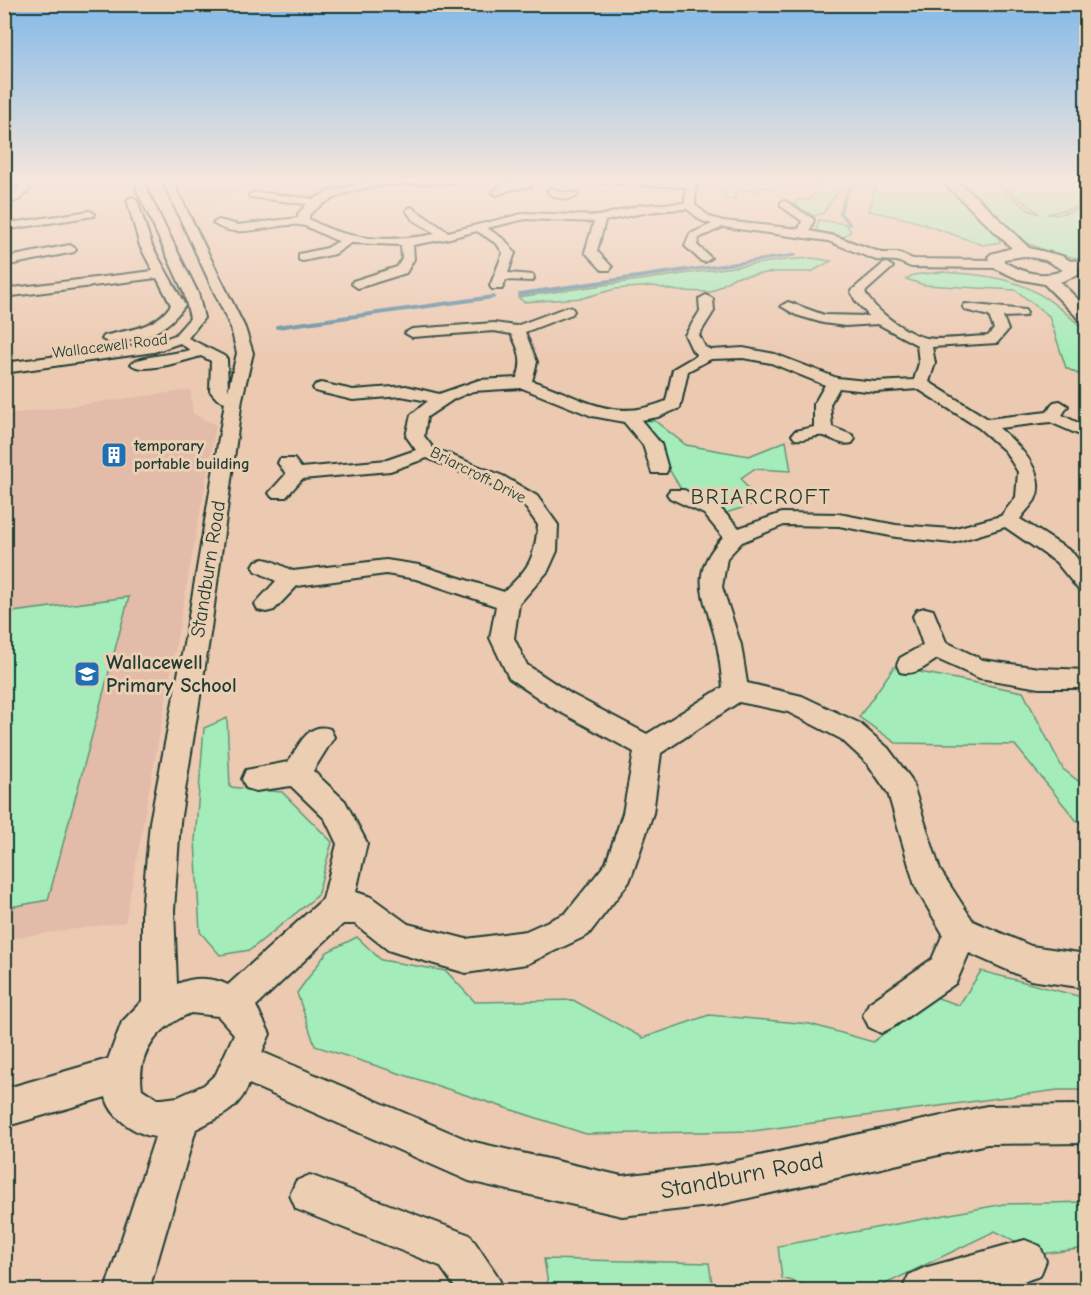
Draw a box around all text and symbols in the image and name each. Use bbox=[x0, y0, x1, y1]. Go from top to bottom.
street label: Wallacewell Road bbox=[51, 330, 169, 362]
place label: temporary portable building bbox=[133, 437, 250, 473]
building icon: temporary portable building bbox=[99, 440, 129, 470]
street label: Briarcroft Drive bbox=[427, 443, 529, 507]
district label: BRIARCROFT bbox=[690, 484, 832, 510]
street label: Standburn Road bbox=[186, 499, 230, 639]
place label: Wallacewell Primary School bbox=[106, 651, 237, 697]
school or university icon: Wallacewell Primary School bbox=[72, 659, 102, 689]
street label: Standburn Road bbox=[658, 1145, 826, 1205]

